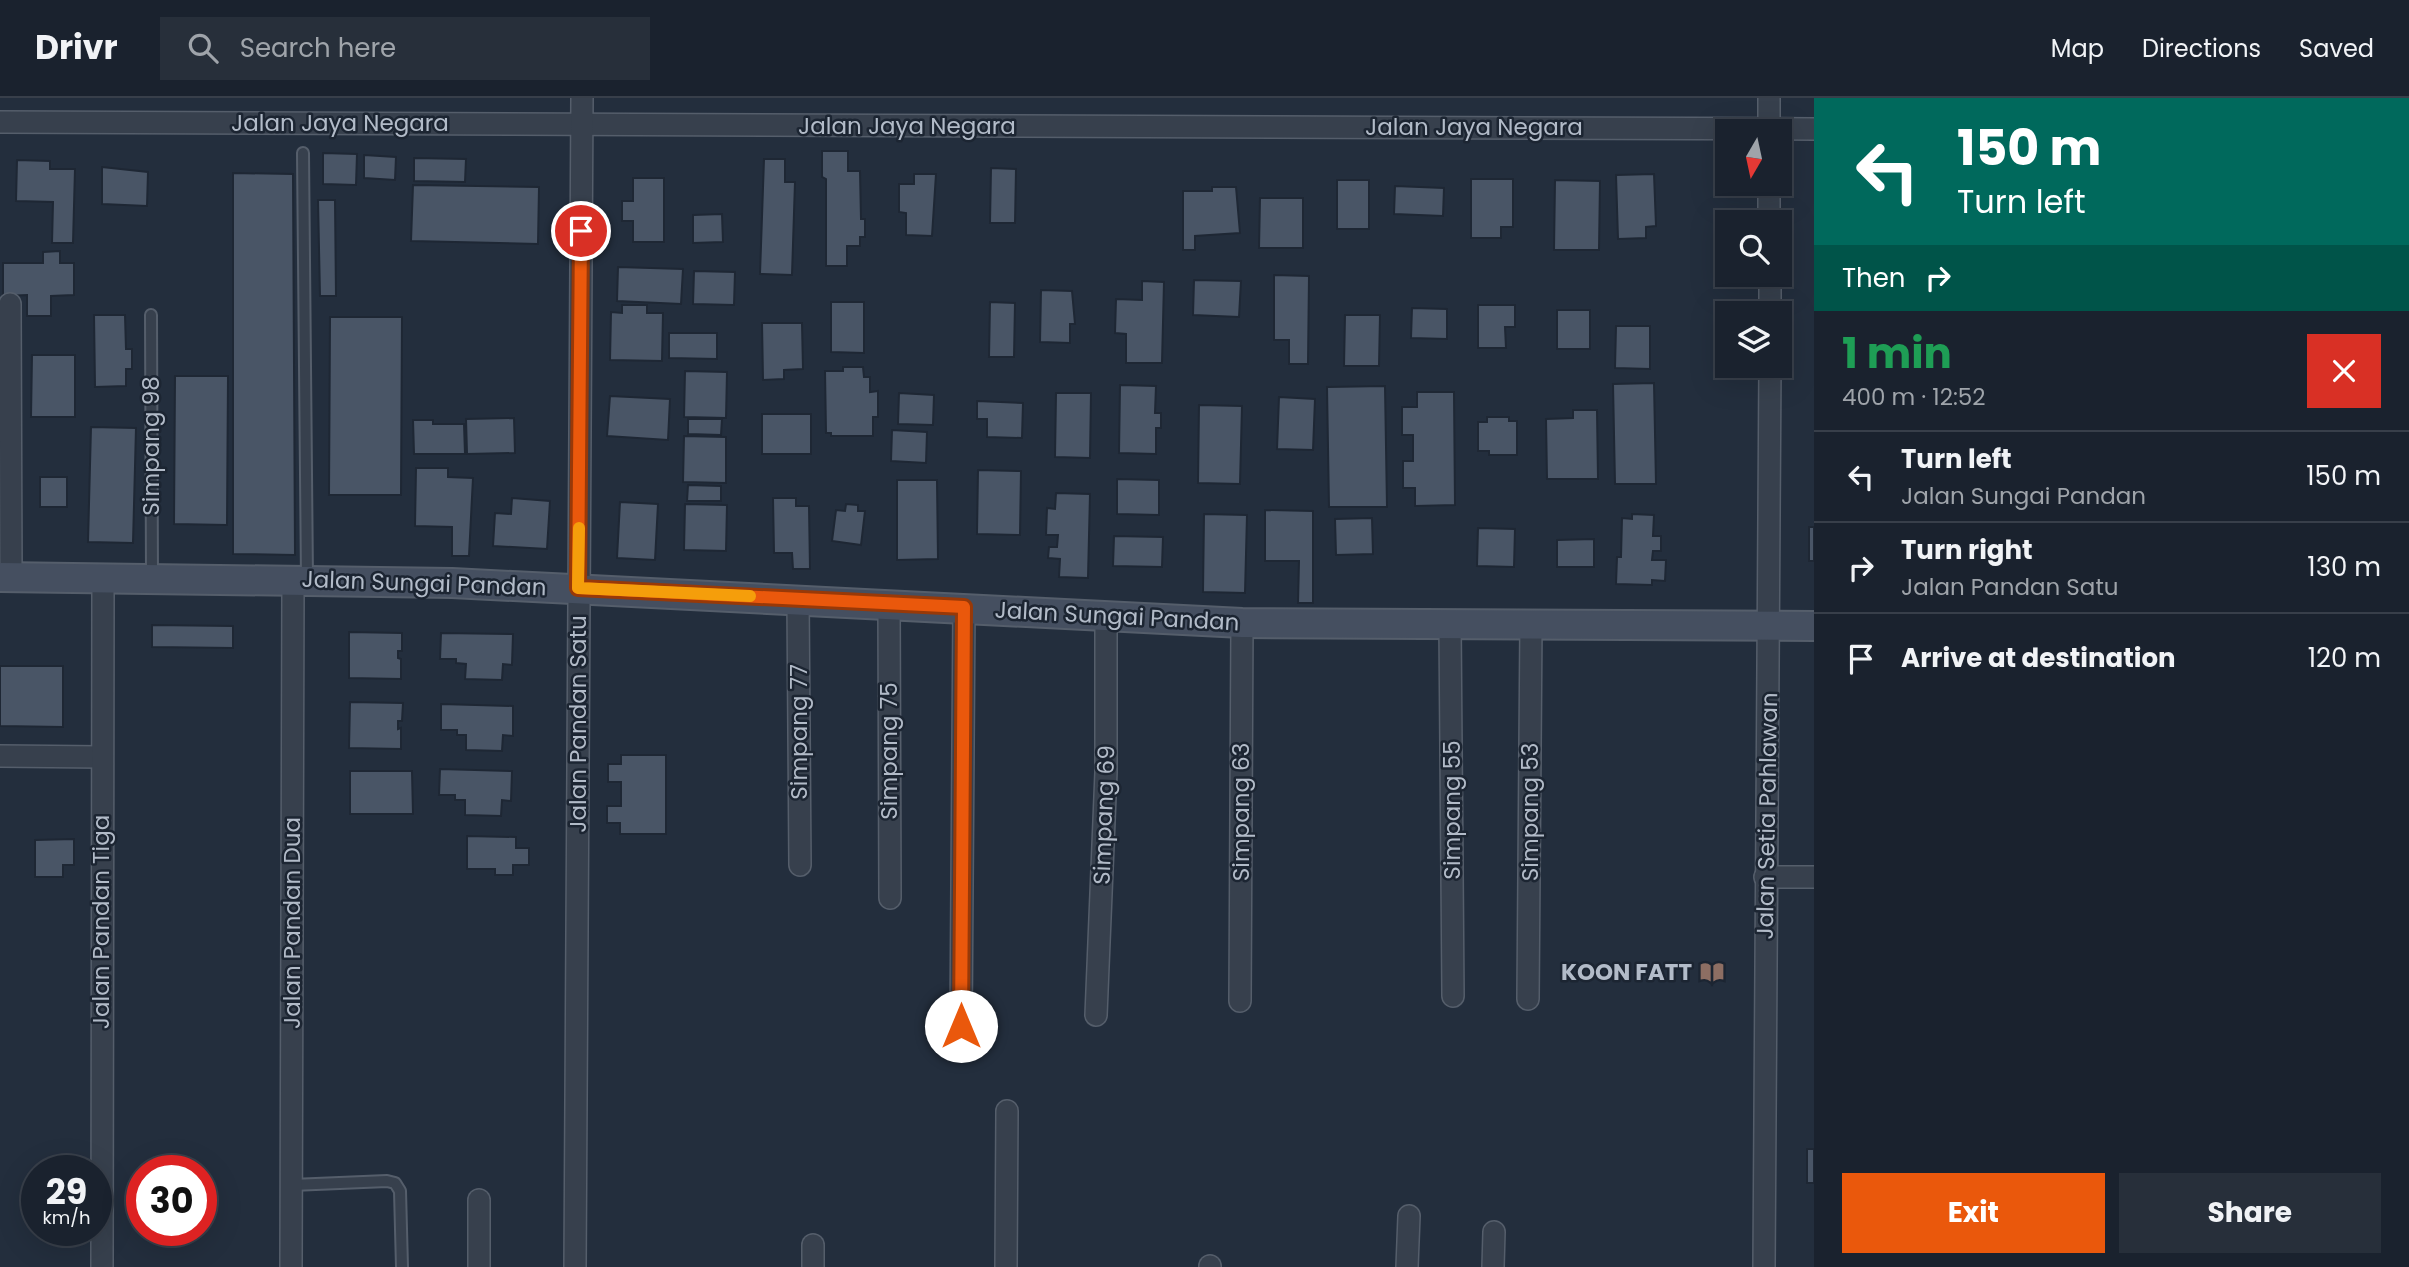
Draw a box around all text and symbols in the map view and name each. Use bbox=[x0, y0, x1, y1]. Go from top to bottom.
search box bbox=[160, 17, 650, 80]
text: Drivr bbox=[35, 24, 118, 71]
icon: search bbox=[184, 29, 222, 67]
text: Search here bbox=[240, 30, 396, 66]
text: Map bbox=[2051, 32, 2104, 65]
text: Directions bbox=[2142, 32, 2261, 65]
text: Saved bbox=[2299, 32, 2374, 65]
street label: Jalan Jaya Negara bbox=[231, 107, 449, 139]
street label: Jalan Jaya Negara bbox=[798, 110, 1016, 142]
street label: Jalan Jaya Negara bbox=[1365, 111, 1583, 143]
text: 150 m bbox=[1957, 114, 2102, 182]
north arrow bbox=[1715, 119, 1792, 196]
map controls bbox=[1715, 119, 1792, 378]
icon: left bbox=[1842, 126, 1933, 217]
text: Turn left bbox=[1957, 179, 2086, 224]
pin bbox=[551, 201, 611, 261]
button: search bbox=[1715, 210, 1792, 287]
icon: arrive bbox=[562, 212, 600, 250]
icon: right bbox=[1919, 259, 1957, 297]
text: Then bbox=[1842, 260, 1905, 296]
button: layers bbox=[1715, 301, 1792, 378]
text: 1 min bbox=[1842, 324, 1952, 383]
button: close bbox=[2307, 334, 2381, 408]
street label: Simpang 98 bbox=[135, 376, 167, 516]
text: 400 m · 12:52 bbox=[1842, 381, 1986, 413]
text: Turn left bbox=[1901, 441, 2012, 477]
icon: left bbox=[1842, 458, 1880, 496]
text: 150 m bbox=[2306, 458, 2381, 494]
text: Jalan Sungai Pandan bbox=[1901, 480, 2146, 512]
text: Turn right bbox=[1901, 532, 2033, 568]
icon: right bbox=[1842, 549, 1880, 587]
text: 130 m bbox=[2307, 549, 2381, 585]
street label: Jalan Sungai Pandan bbox=[301, 563, 547, 603]
text: Jalan Pandan Satu bbox=[1901, 571, 2119, 603]
street label: Jalan Sungai Pandan bbox=[994, 594, 1240, 638]
street label: Jalan Pandan Satu bbox=[562, 615, 594, 833]
icon: arrive bbox=[1842, 640, 1880, 678]
text: Arrive at destination bbox=[1901, 640, 2176, 676]
text: 120 m bbox=[2308, 640, 2381, 676]
street label: Simpang 77 bbox=[783, 664, 815, 800]
street label: Simpang 75 bbox=[873, 682, 905, 820]
street label: Jalan Setia Pahlawan bbox=[1749, 692, 1785, 940]
street label: Simpang 55 bbox=[1436, 740, 1468, 880]
street label: Simpang 63 bbox=[1225, 743, 1257, 881]
street label: Simpang 53 bbox=[1514, 743, 1546, 881]
street label: Simpang 69 bbox=[1086, 745, 1122, 885]
street label: Jalan Pandan Tiga bbox=[85, 815, 117, 1029]
street label: Jalan Pandan Dua bbox=[276, 817, 308, 1029]
place label: KOON FATT bbox=[1561, 956, 1692, 988]
library icon: KOON FATT bbox=[1698, 958, 1726, 986]
position arrow bbox=[924, 989, 998, 1063]
speed limit sign: 30 bbox=[126, 1155, 217, 1246]
text: 29 bbox=[46, 1167, 87, 1216]
button: Exit bbox=[1842, 1173, 2105, 1253]
button: Share bbox=[2119, 1173, 2381, 1253]
text: km/h bbox=[43, 1205, 90, 1230]

